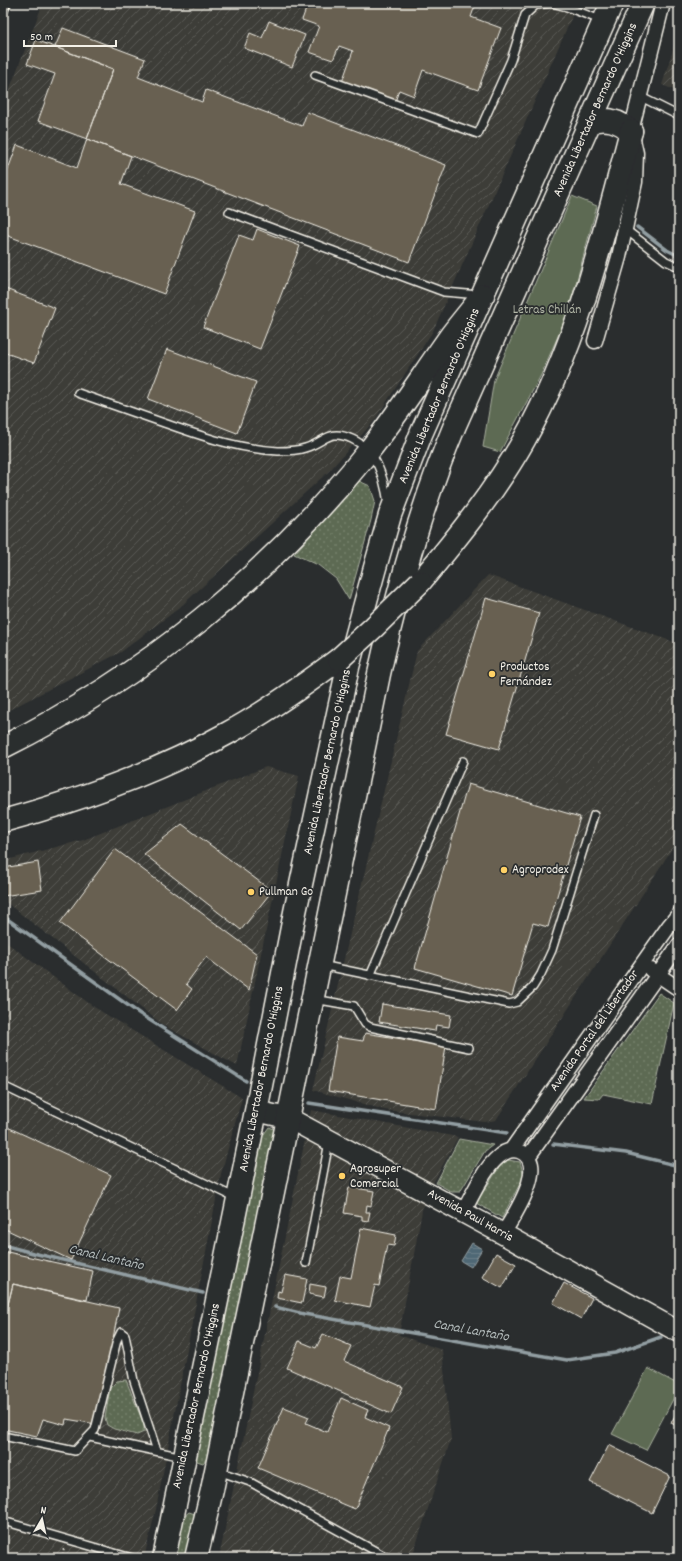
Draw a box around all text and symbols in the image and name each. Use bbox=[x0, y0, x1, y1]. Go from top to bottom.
street label: Avenida Libertador Bernardo O'Higgins bbox=[549, 20, 643, 200]
scale bar bbox=[24, 22, 116, 48]
text: 50 m bbox=[30, 29, 53, 46]
park label: Letras Chillán bbox=[513, 301, 581, 320]
street label: Avenida Libertador Bernardo O'Higgins bbox=[394, 305, 486, 487]
place label: Productos Fernández bbox=[500, 658, 552, 692]
street label: Avenida Libertador Bernardo O'Higgins bbox=[299, 668, 357, 856]
marker: Productos Fernández bbox=[487, 669, 497, 679]
place label: Agroprodex bbox=[512, 861, 569, 880]
marker: Agroprodex bbox=[499, 865, 509, 875]
place label: Pullman Go bbox=[259, 883, 313, 902]
marker: Pullman Go bbox=[246, 887, 256, 897]
street label: Avenida Portal del Libertador bbox=[546, 966, 644, 1096]
street label: Avenida Libertador Bernardo O'Higgins bbox=[235, 984, 289, 1174]
place label: Agrosuper Comercial bbox=[350, 1160, 401, 1194]
marker: Agrosuper Comercial bbox=[337, 1171, 347, 1181]
street label: Avenida Paul Harris bbox=[424, 1184, 516, 1248]
water label: Canal Lantaño bbox=[67, 1240, 146, 1276]
street label: Avenida Libertador Bernardo O'Higgins bbox=[168, 1302, 226, 1490]
water label: Canal Lantaño bbox=[432, 1315, 511, 1348]
north arrow bbox=[22, 1499, 62, 1539]
text: N bbox=[39, 1503, 48, 1520]

